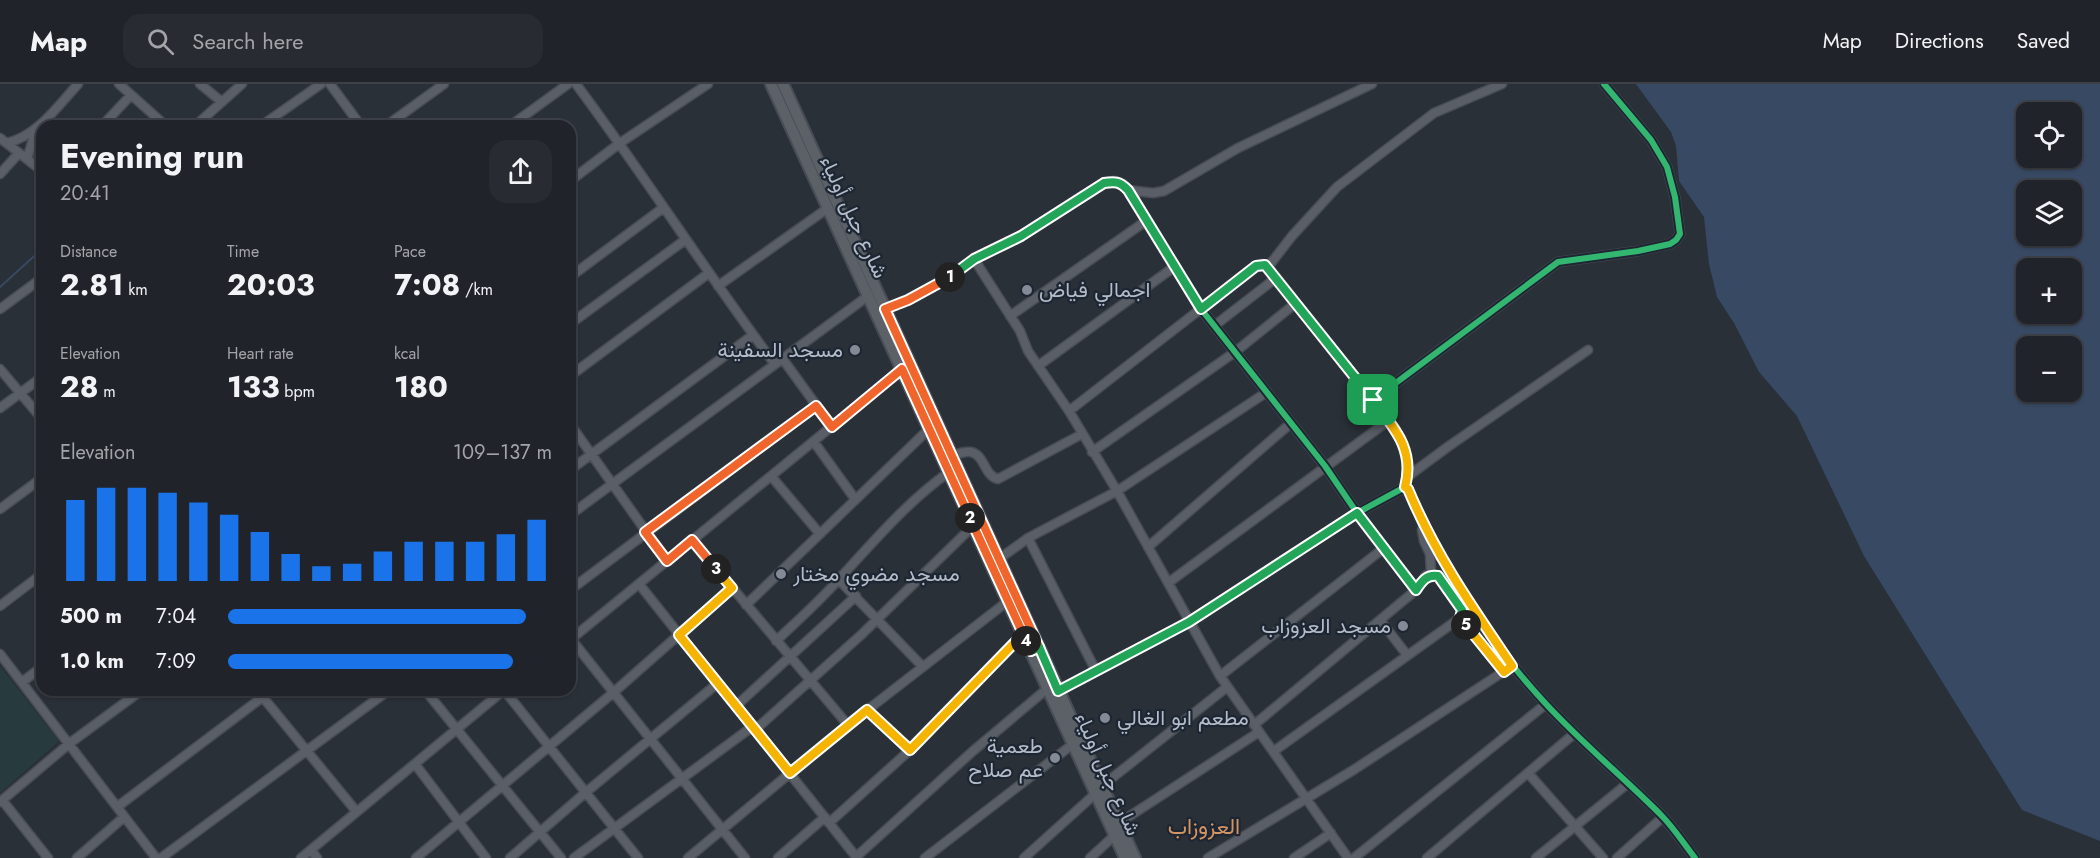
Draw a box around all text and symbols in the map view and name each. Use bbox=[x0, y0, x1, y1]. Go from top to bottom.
search box bbox=[123, 14, 543, 68]
text: Map bbox=[30, 21, 87, 62]
icon: search bbox=[144, 25, 177, 58]
text: Search here bbox=[192, 25, 304, 57]
text: Map bbox=[1823, 26, 1862, 56]
text: Directions bbox=[1895, 26, 1984, 56]
text: Saved bbox=[2017, 26, 2070, 56]
map controls bbox=[2016, 102, 2082, 402]
button: locate bbox=[2016, 102, 2082, 168]
text: Evening run bbox=[60, 133, 244, 180]
button: share bbox=[489, 140, 552, 203]
street label: شارع جبل أولياء bbox=[812, 151, 896, 283]
text: 20:41 bbox=[60, 179, 110, 208]
button: layers bbox=[2016, 180, 2082, 246]
text: Distance bbox=[60, 240, 117, 263]
text: Time bbox=[227, 240, 259, 263]
text: Pace bbox=[394, 240, 426, 263]
button: + bbox=[2016, 258, 2082, 324]
pin: 1 bbox=[935, 262, 965, 292]
text: 2.81 bbox=[60, 263, 123, 306]
text: 20:03 bbox=[227, 263, 315, 306]
text: 7:08 bbox=[394, 263, 460, 306]
text: 1 bbox=[946, 265, 954, 288]
place label: اجمالي فياض bbox=[1039, 275, 1150, 307]
text: km bbox=[123, 278, 148, 301]
text: /km bbox=[460, 278, 493, 301]
marker: اجمالي فياض bbox=[1020, 283, 1034, 297]
place label: مسجد السفينة bbox=[718, 335, 843, 365]
button: − bbox=[2016, 336, 2082, 402]
text: Elevation bbox=[60, 342, 120, 365]
text: Heart rate bbox=[227, 342, 294, 365]
text: kcal bbox=[394, 342, 420, 365]
marker: مسجد السفينة bbox=[848, 343, 862, 357]
text: 28 bbox=[60, 365, 99, 408]
text: 133 bbox=[227, 365, 280, 408]
text: 180 bbox=[394, 365, 448, 408]
pin bbox=[1347, 374, 1398, 425]
text: m bbox=[99, 380, 116, 403]
text: bpm bbox=[280, 380, 315, 403]
icon: arrive bbox=[1356, 383, 1389, 416]
text: Elevation bbox=[60, 438, 135, 467]
text: 109–137 m bbox=[453, 438, 552, 467]
pin: 2 bbox=[955, 503, 985, 533]
text: 2 bbox=[965, 506, 975, 529]
pin: 3 bbox=[701, 554, 731, 584]
text: 3 bbox=[711, 557, 721, 580]
place label: مسجد مضوي مختار bbox=[792, 559, 960, 591]
marker: مسجد مضوي مختار bbox=[774, 567, 788, 581]
text: 500 m bbox=[60, 602, 122, 631]
text: 7:04 bbox=[156, 602, 196, 631]
pin: 5 bbox=[1451, 610, 1481, 640]
place label: مسجد العزوزاب bbox=[1261, 611, 1391, 641]
text: 5 bbox=[1461, 613, 1471, 636]
marker: مسجد العزوزاب bbox=[1396, 619, 1410, 633]
pin: 4 bbox=[1011, 626, 1041, 656]
text: 4 bbox=[1020, 629, 1032, 652]
text: 1.0 km bbox=[60, 647, 124, 676]
text: 7:09 bbox=[156, 647, 196, 676]
place label: مطعم ابو الغالي bbox=[1117, 703, 1249, 735]
street label: شارع جبل أولياء bbox=[1067, 708, 1149, 840]
marker: مطعم ابو الغالي bbox=[1098, 711, 1112, 725]
place label: طعمية عم صلاح bbox=[968, 731, 1043, 785]
marker: طعمية عم صلاح bbox=[1048, 751, 1062, 765]
district label: العزوزاب bbox=[1168, 810, 1240, 842]

